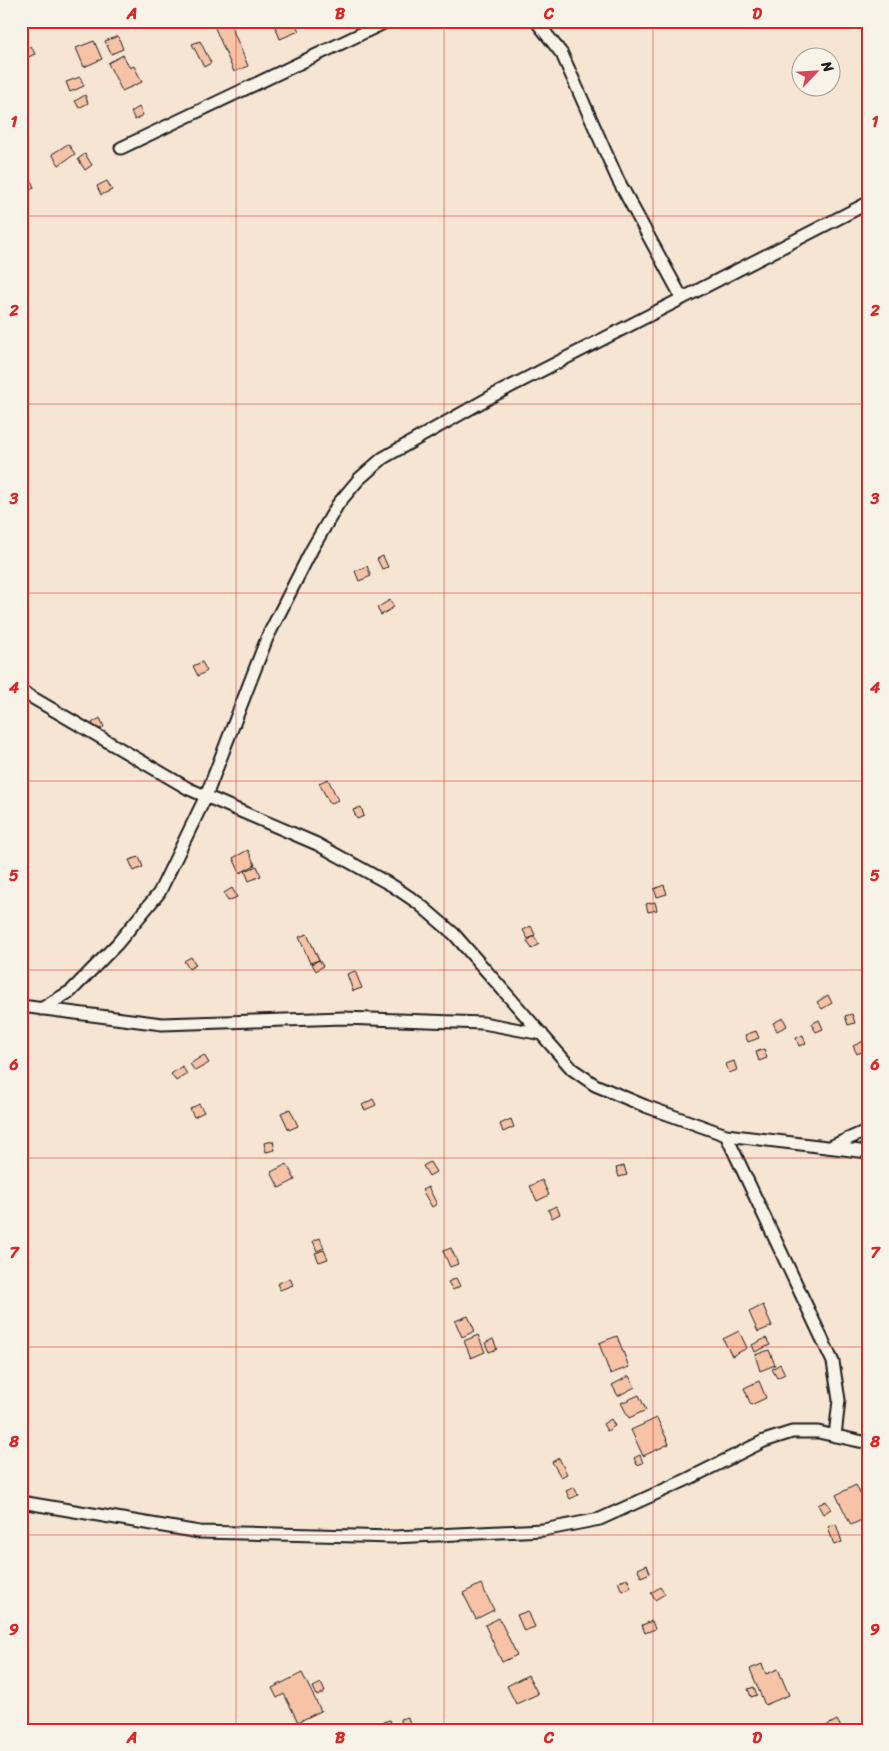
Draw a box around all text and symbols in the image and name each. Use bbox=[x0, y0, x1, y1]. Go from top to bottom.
text: A bbox=[126, 0, 137, 28]
text: B bbox=[335, 0, 346, 28]
text: C bbox=[543, 0, 555, 28]
text: D bbox=[752, 0, 762, 28]
north arrow bbox=[792, 48, 842, 98]
text: N bbox=[814, 56, 841, 77]
text: 1 bbox=[11, 107, 18, 136]
text: 1 bbox=[872, 107, 879, 136]
text: 2 bbox=[8, 296, 19, 325]
text: 2 bbox=[869, 296, 880, 325]
text: 3 bbox=[9, 484, 19, 513]
text: 3 bbox=[870, 484, 880, 513]
text: 4 bbox=[8, 673, 19, 702]
text: 4 bbox=[869, 673, 880, 702]
text: 5 bbox=[9, 861, 19, 890]
text: 5 bbox=[870, 861, 880, 890]
text: 6 bbox=[8, 1050, 19, 1079]
text: 6 bbox=[869, 1050, 880, 1079]
text: 7 bbox=[9, 1238, 20, 1267]
text: 7 bbox=[870, 1238, 881, 1267]
text: 8 bbox=[8, 1427, 19, 1456]
text: 8 bbox=[869, 1427, 880, 1456]
text: 9 bbox=[9, 1615, 19, 1644]
text: 9 bbox=[870, 1615, 880, 1644]
text: A bbox=[126, 1723, 137, 1751]
text: B bbox=[335, 1723, 346, 1751]
text: C bbox=[543, 1723, 555, 1751]
text: D bbox=[752, 1723, 762, 1751]

